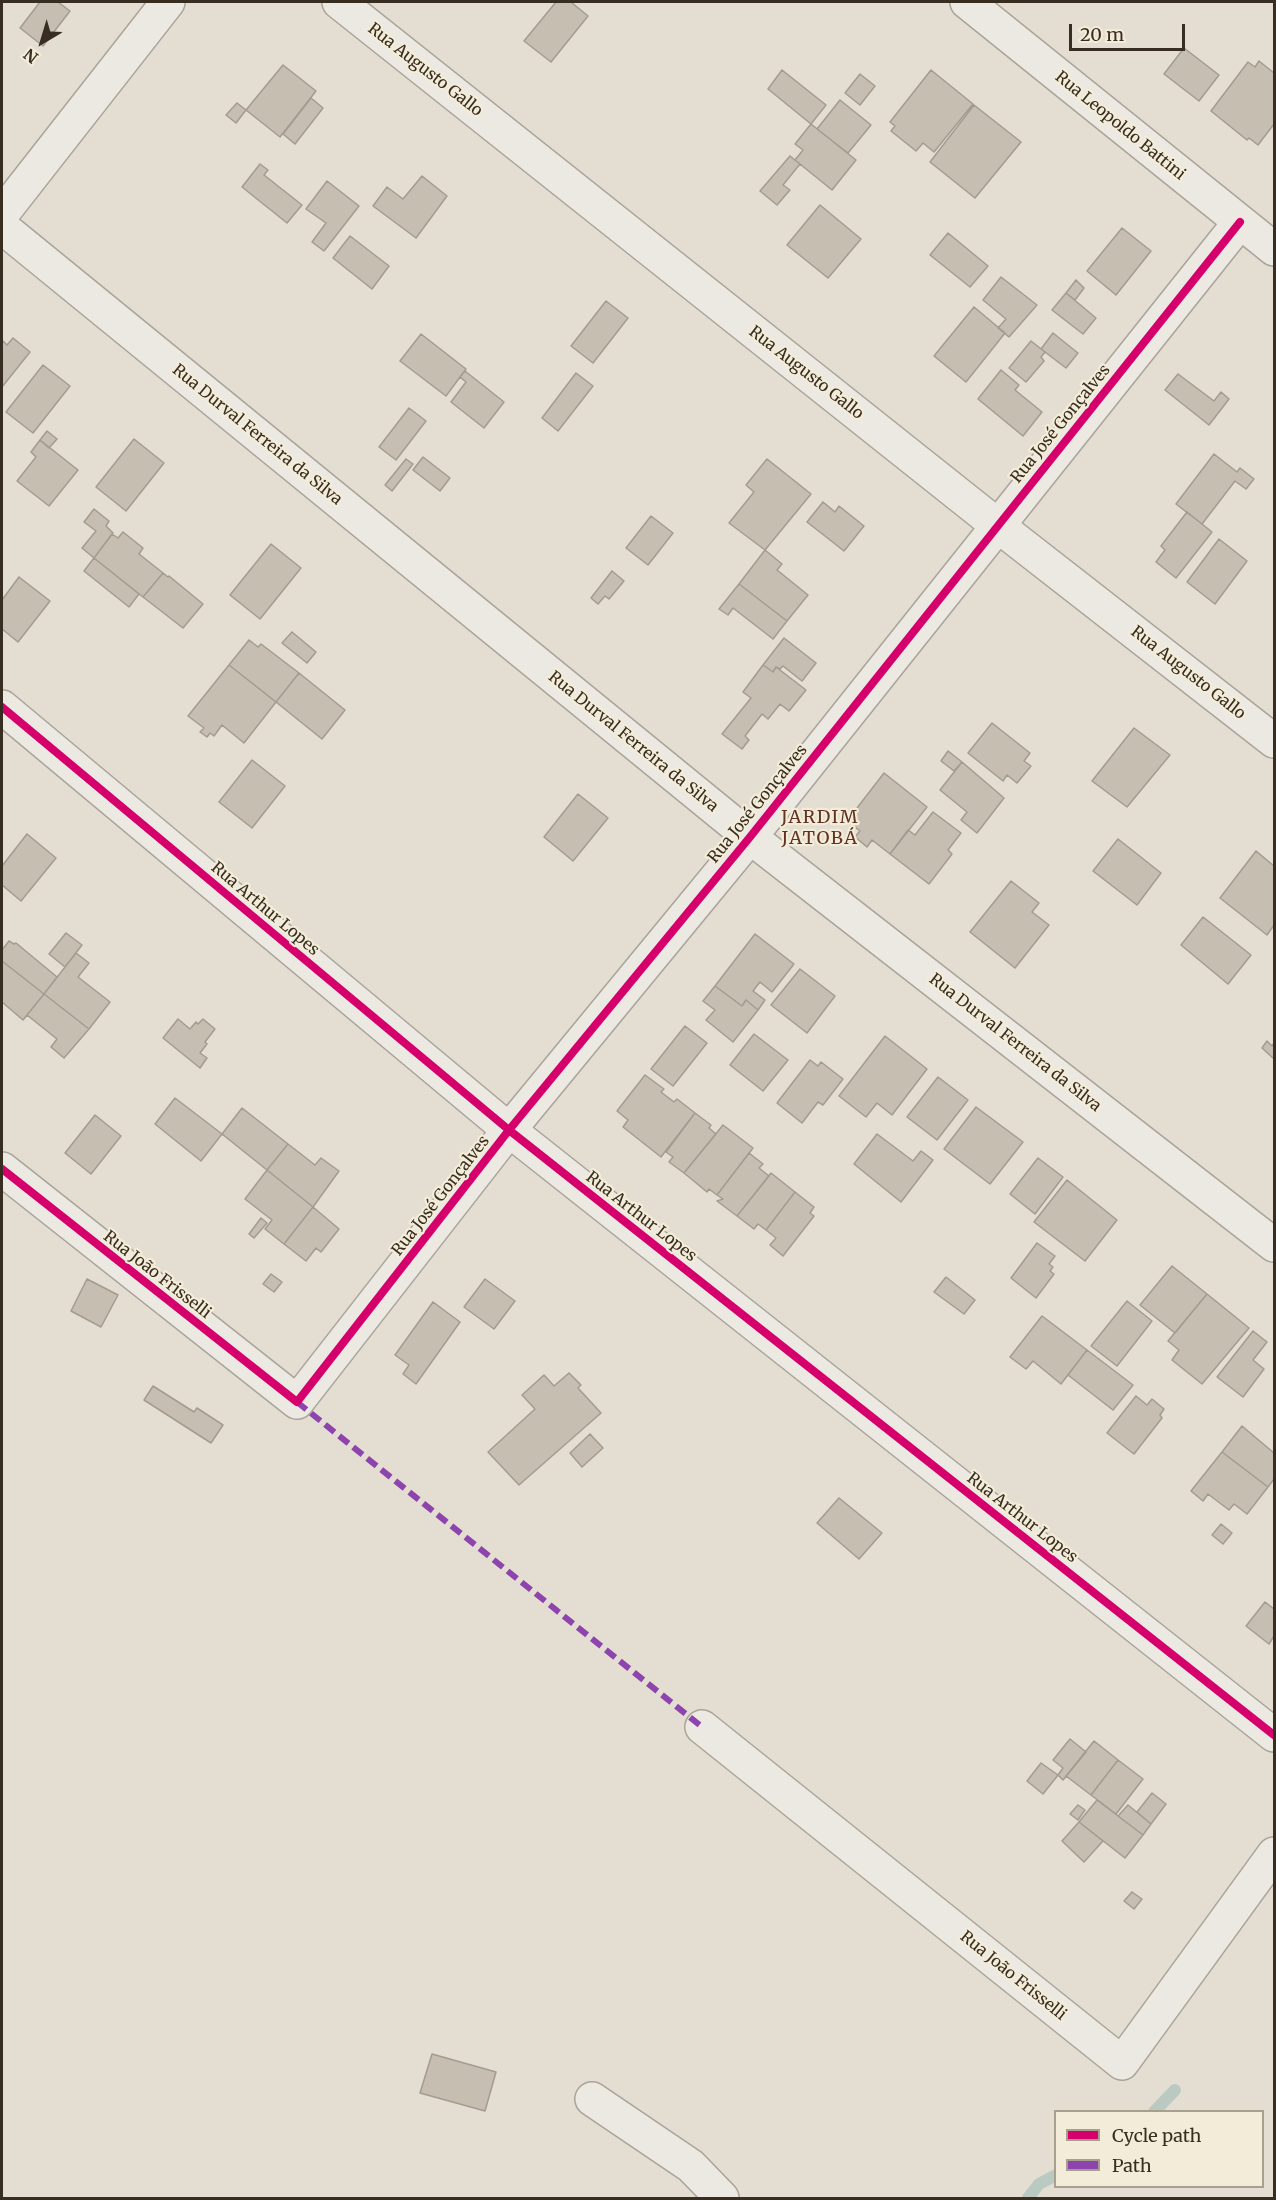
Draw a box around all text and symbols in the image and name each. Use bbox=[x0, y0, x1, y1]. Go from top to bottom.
north arrow bbox=[12, 12, 72, 72]
scale bar bbox=[1072, 12, 1188, 50]
street label: Rua Augusto Gallo bbox=[364, 19, 486, 121]
text: 20 m bbox=[1080, 23, 1124, 46]
text: N bbox=[20, 44, 42, 68]
street label: Rua Leopoldo Battini bbox=[1051, 68, 1189, 184]
street label: Rua Augusto Gallo bbox=[745, 322, 867, 424]
street label: Rua Durval Ferreira da Silva bbox=[168, 361, 346, 509]
street label: Rua José Gonçalves bbox=[1007, 361, 1115, 487]
street label: Rua Augusto Gallo bbox=[1127, 622, 1249, 724]
street label: Rua Durval Ferreira da Silva bbox=[544, 668, 722, 816]
street label: Rua José Gonçalves bbox=[704, 741, 812, 867]
district label: JARDIM JATOBÁ bbox=[781, 807, 859, 850]
street label: Rua Arthur Lopes bbox=[207, 858, 323, 960]
street label: Rua Durval Ferreira da Silva bbox=[925, 970, 1105, 1116]
street label: Rua José Gonçalves bbox=[388, 1132, 494, 1260]
street label: Rua Arthur Lopes bbox=[582, 1168, 700, 1266]
street label: Rua João Frisselli bbox=[99, 1227, 215, 1323]
street label: Rua Arthur Lopes bbox=[963, 1469, 1081, 1567]
street label: Rua João Frisselli bbox=[956, 1927, 1070, 2025]
legend bbox=[1054, 2110, 1264, 2188]
text: Cycle path bbox=[1112, 2124, 1201, 2147]
text: Path bbox=[1112, 2154, 1152, 2177]

